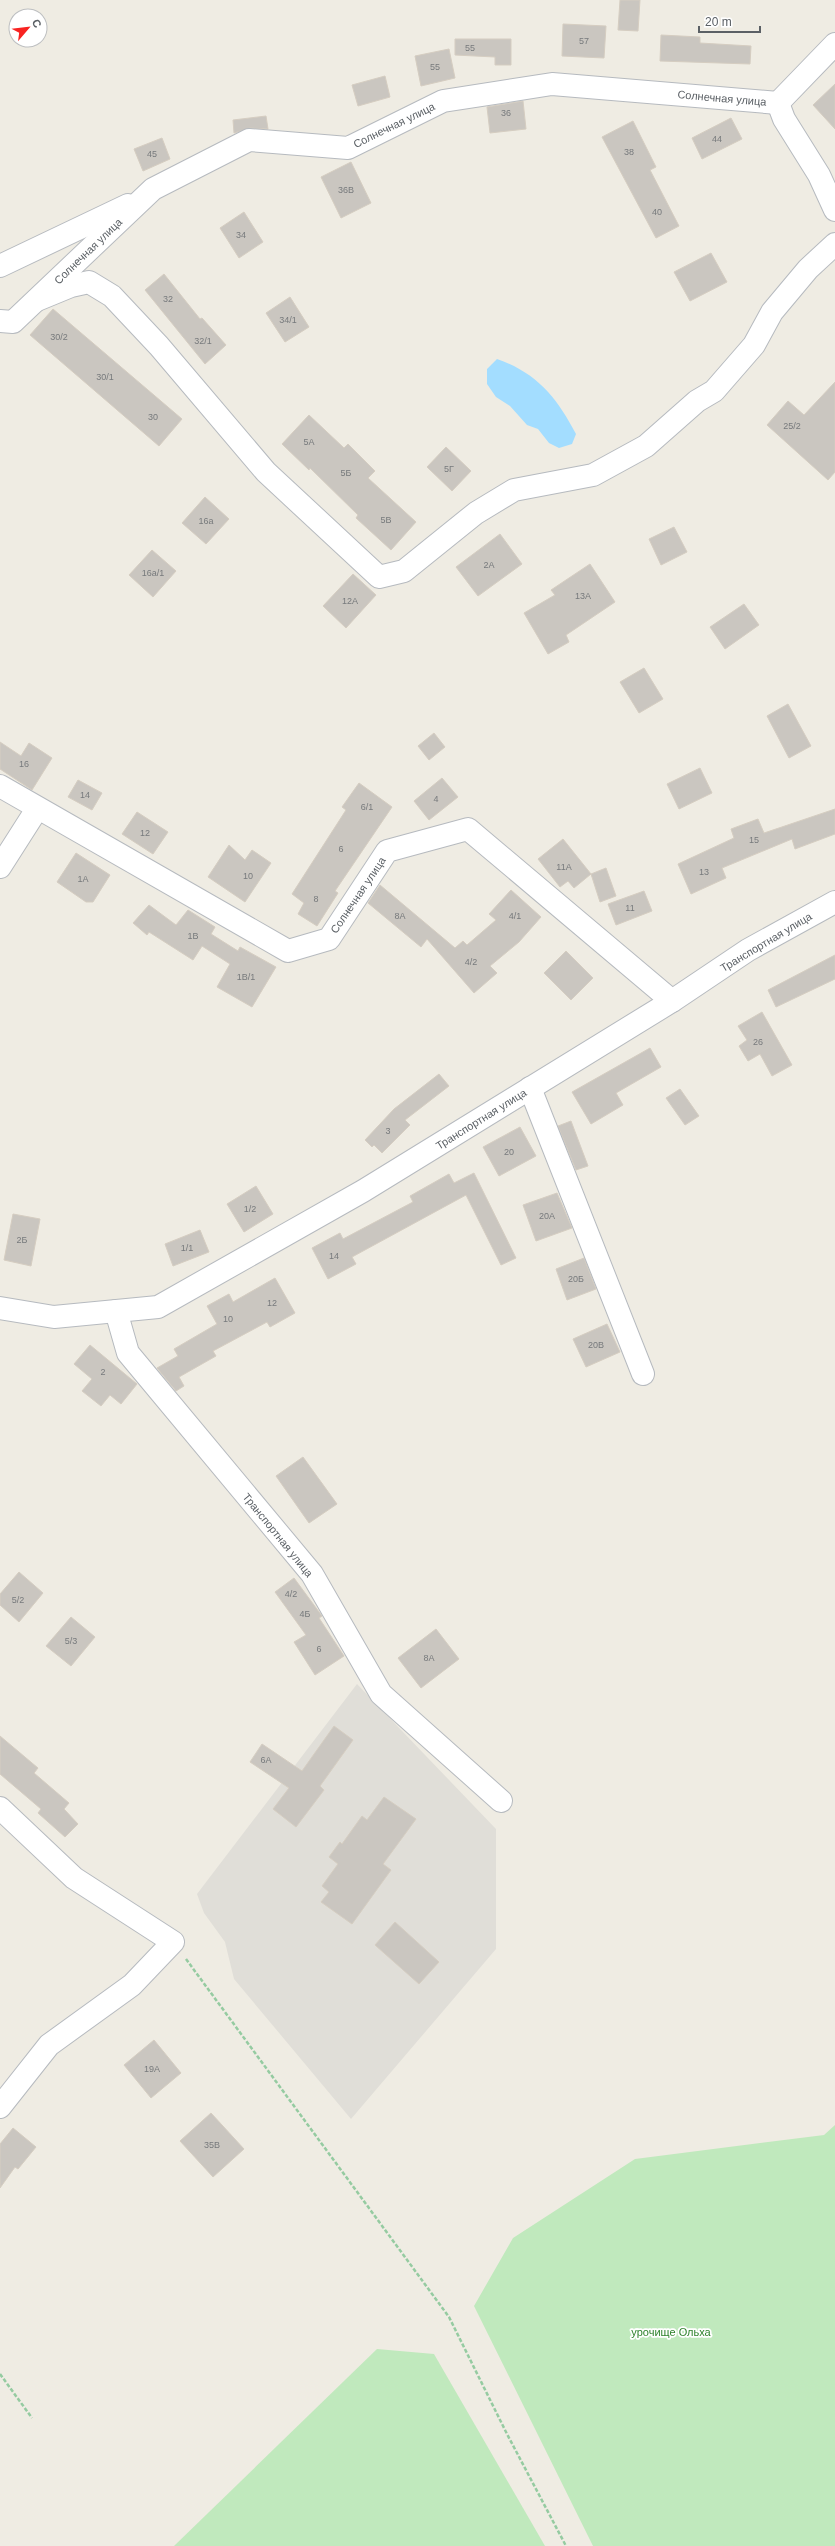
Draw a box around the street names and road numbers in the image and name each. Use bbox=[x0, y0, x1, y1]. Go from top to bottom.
street label: Солнечная улица bbox=[677, 88, 768, 108]
street label: Солнечная улица bbox=[351, 100, 438, 150]
street label: Солнечная улица bbox=[52, 215, 125, 286]
street label: Солнечная улица bbox=[328, 854, 388, 935]
street label: Транспортная улица bbox=[718, 910, 815, 974]
street label: Транспортная улица bbox=[434, 1086, 529, 1152]
street label: Транспортная улица bbox=[240, 1491, 316, 1580]

